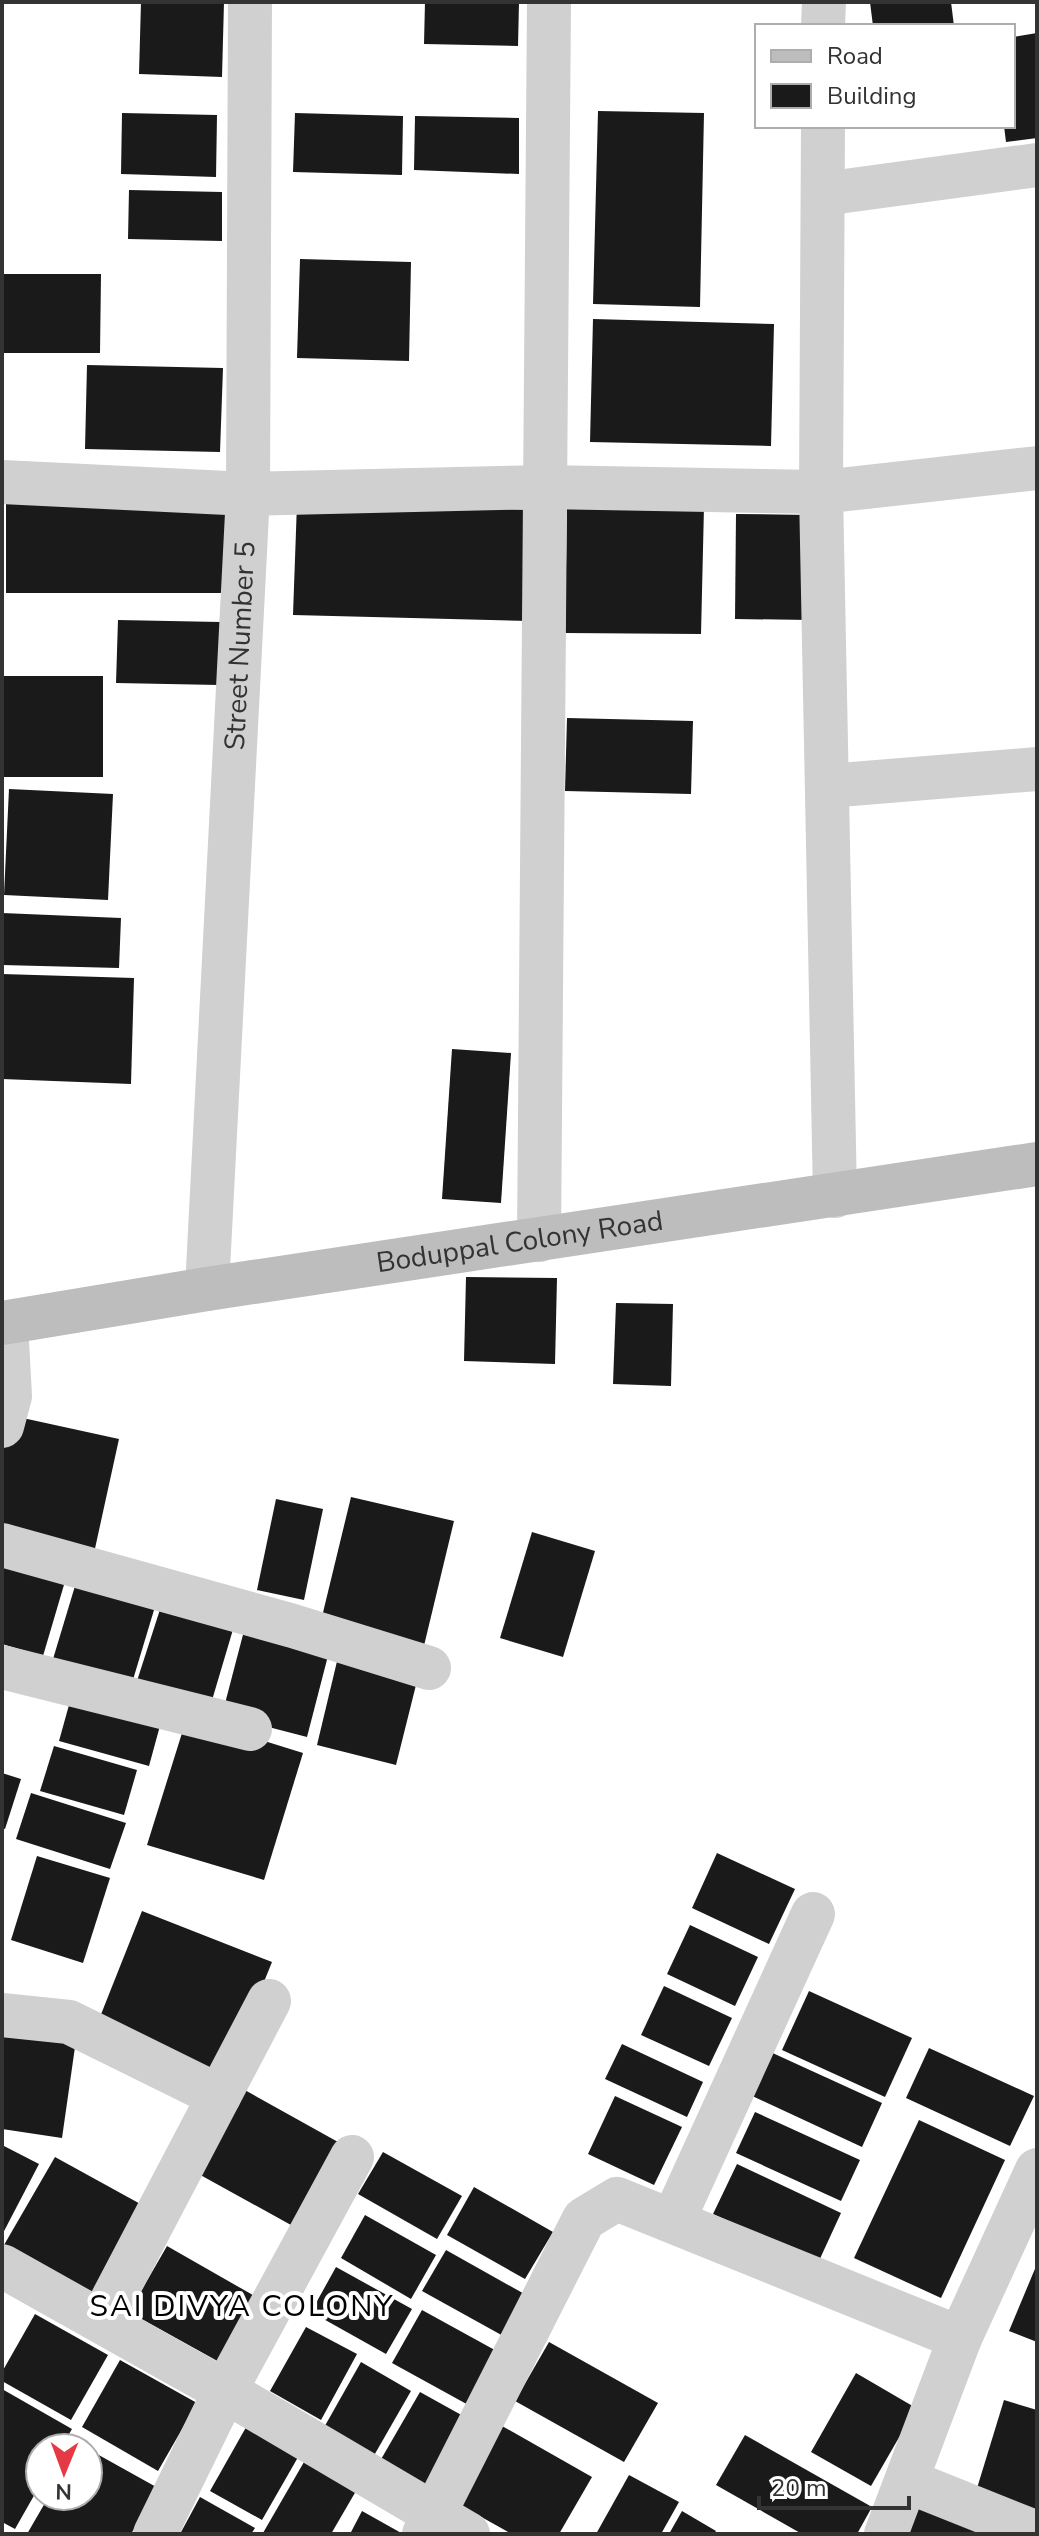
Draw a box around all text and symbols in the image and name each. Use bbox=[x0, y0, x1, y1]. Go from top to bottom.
legend bbox=[755, 24, 1015, 128]
text: Road bbox=[827, 40, 883, 72]
text: Building bbox=[827, 80, 917, 112]
street label: Street Number 5 bbox=[216, 540, 265, 751]
street label: Boduppal Colony Road bbox=[374, 1202, 666, 1282]
district label: SAI DIVYA COLONY bbox=[90, 2286, 394, 2327]
north arrow bbox=[24, 2432, 104, 2512]
scale bar bbox=[759, 2460, 909, 2510]
text: 20 m bbox=[771, 2472, 827, 2504]
text: N bbox=[55, 2476, 72, 2506]

